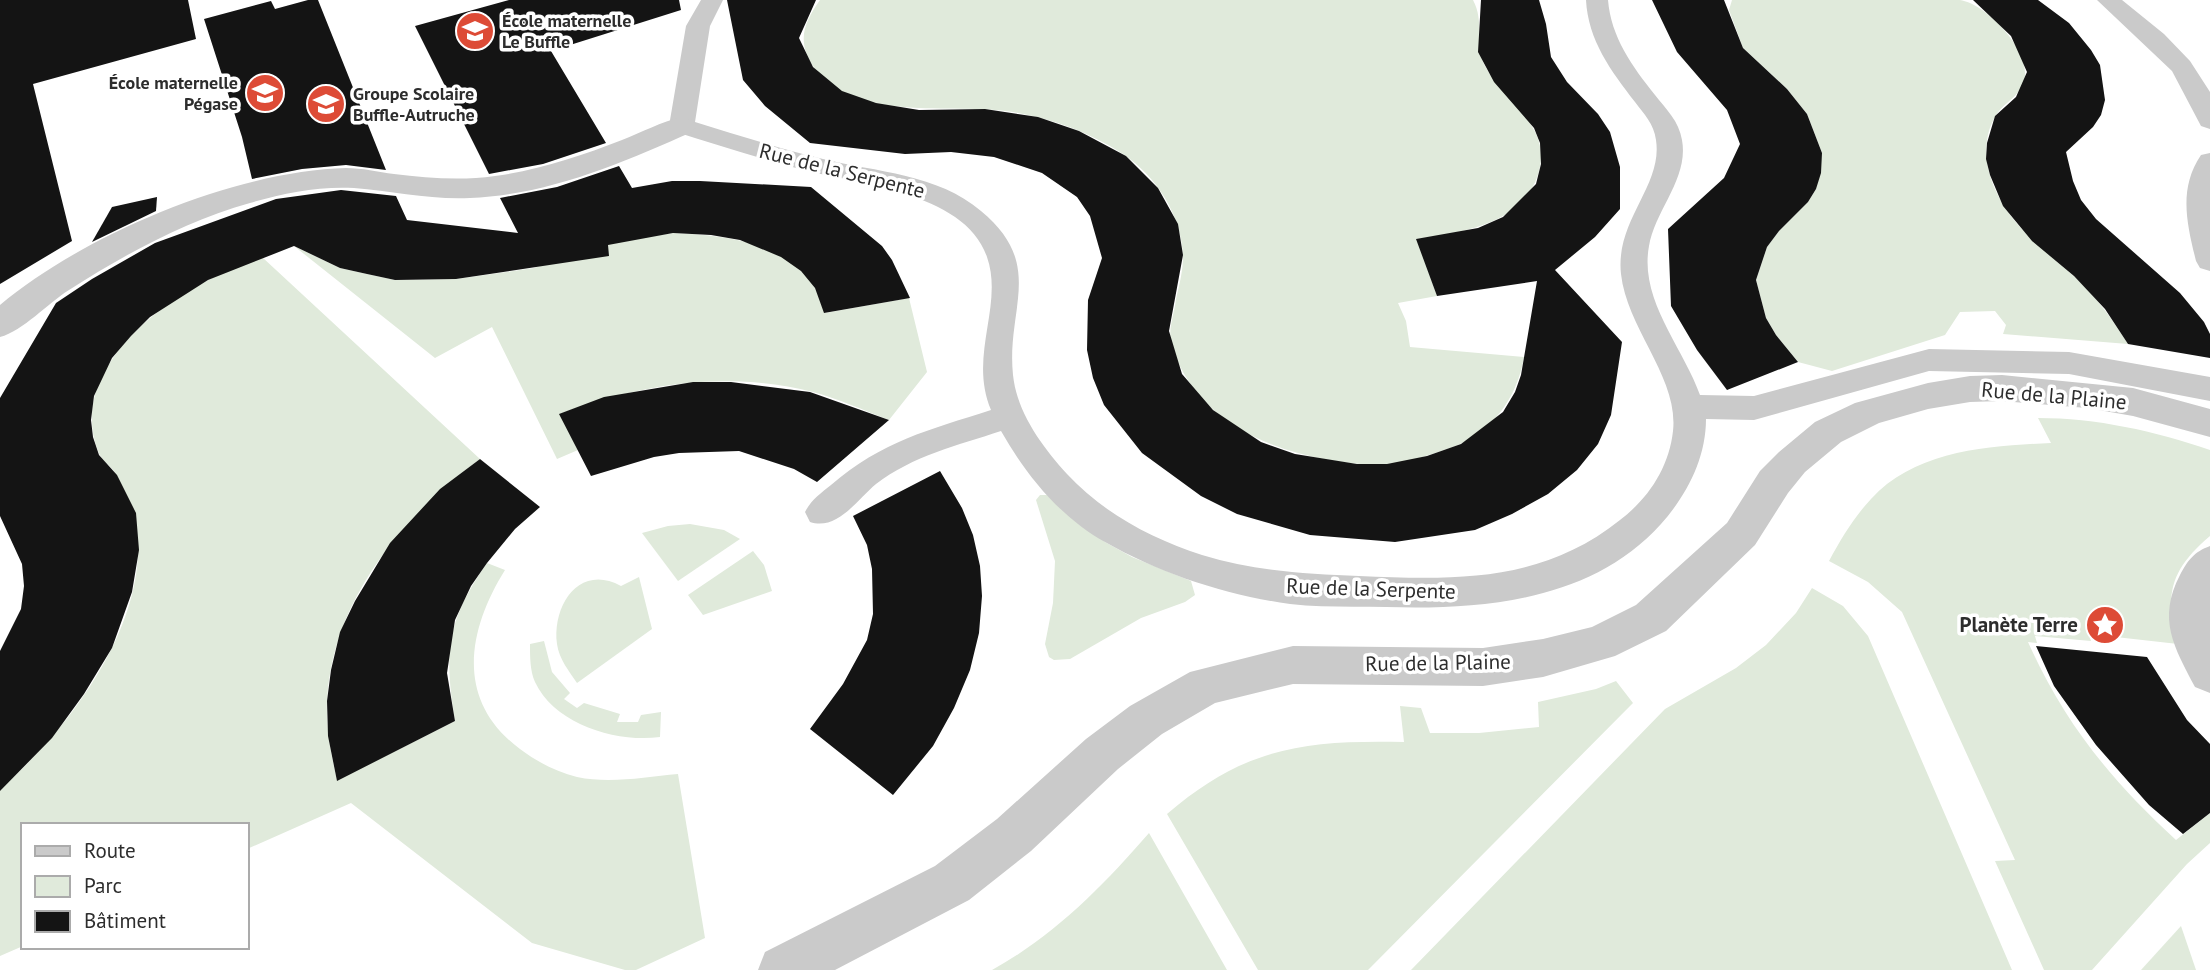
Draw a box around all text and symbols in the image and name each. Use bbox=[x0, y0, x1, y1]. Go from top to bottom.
place label: École maternelle Le Buffle bbox=[502, 9, 631, 53]
school or university icon: École maternelle Le Buffle bbox=[454, 10, 496, 52]
place label: École maternelle Pégase bbox=[109, 71, 238, 115]
school or university icon: École maternelle Pégase bbox=[244, 72, 286, 114]
place label: Groupe Scolaire Buffle-Autruche bbox=[353, 82, 475, 126]
school or university icon: Groupe Scolaire Buffle-Autruche bbox=[305, 83, 347, 125]
street label: Rue de la Serpente bbox=[757, 137, 928, 204]
street label: Rue de la Plaine bbox=[1980, 376, 2128, 415]
street label: Rue de la Serpente bbox=[1286, 572, 1456, 605]
place icon: Planète Terre bbox=[2084, 604, 2126, 646]
place label: Planète Terre bbox=[1960, 611, 2078, 638]
street label: Rue de la Plaine bbox=[1365, 648, 1511, 677]
legend bbox=[21, 823, 248, 949]
text: Route bbox=[84, 837, 136, 864]
text: Parc bbox=[84, 872, 122, 899]
text: Bâtiment bbox=[84, 907, 166, 934]

